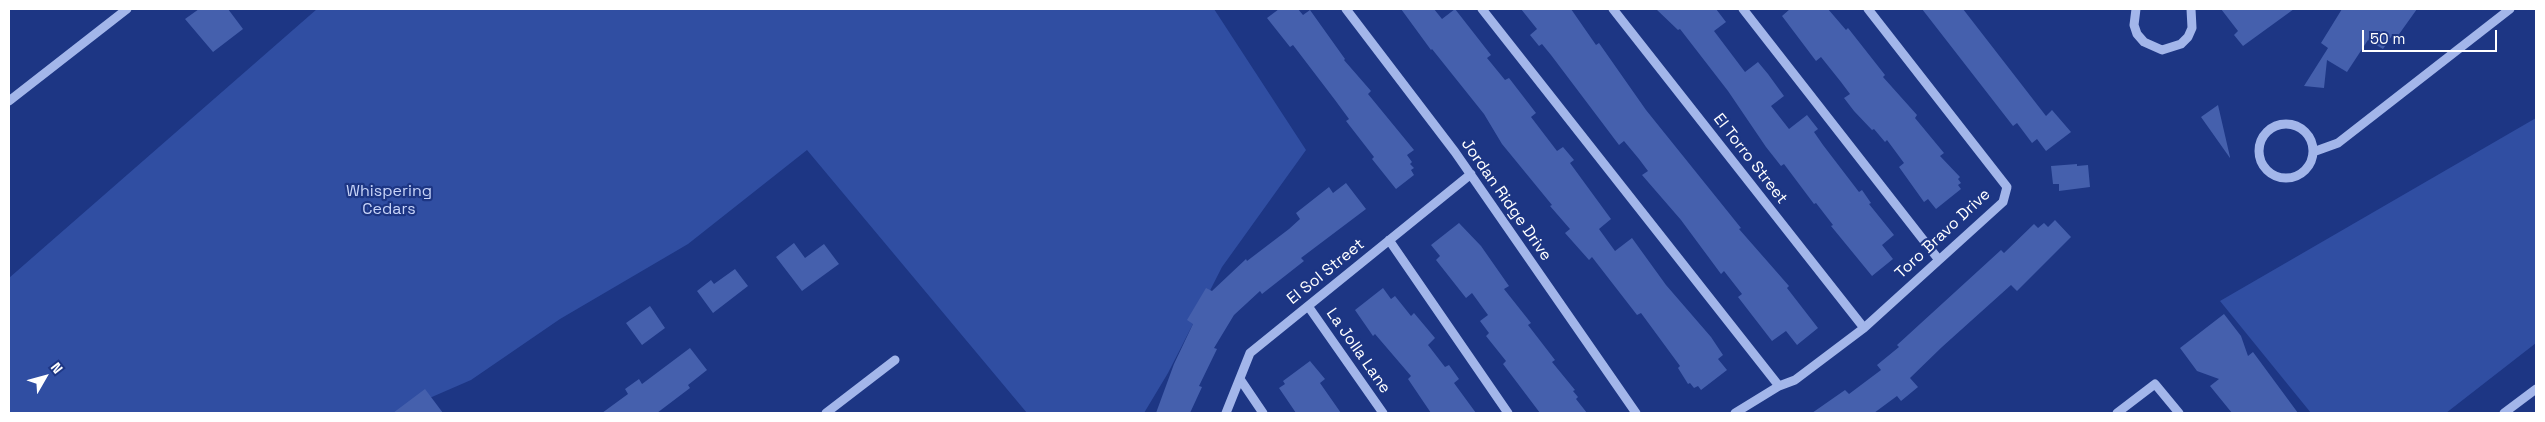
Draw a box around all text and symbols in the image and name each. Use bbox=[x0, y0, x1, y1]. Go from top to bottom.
scale bar bbox=[2365, 20, 2500, 52]
text: 50 m bbox=[2370, 29, 2405, 48]
street label: El Torro Street bbox=[1709, 110, 1791, 208]
street label: Jordan Ridge Drive bbox=[1457, 135, 1555, 265]
park label: Whispering Cedars bbox=[346, 182, 432, 220]
street label: Toro Bravo Drive bbox=[1891, 185, 1995, 283]
street label: El Sol Street bbox=[1284, 235, 1368, 309]
street label: La Jolla Lane bbox=[1322, 305, 1394, 397]
north arrow bbox=[20, 352, 70, 402]
text: N bbox=[47, 359, 67, 377]

